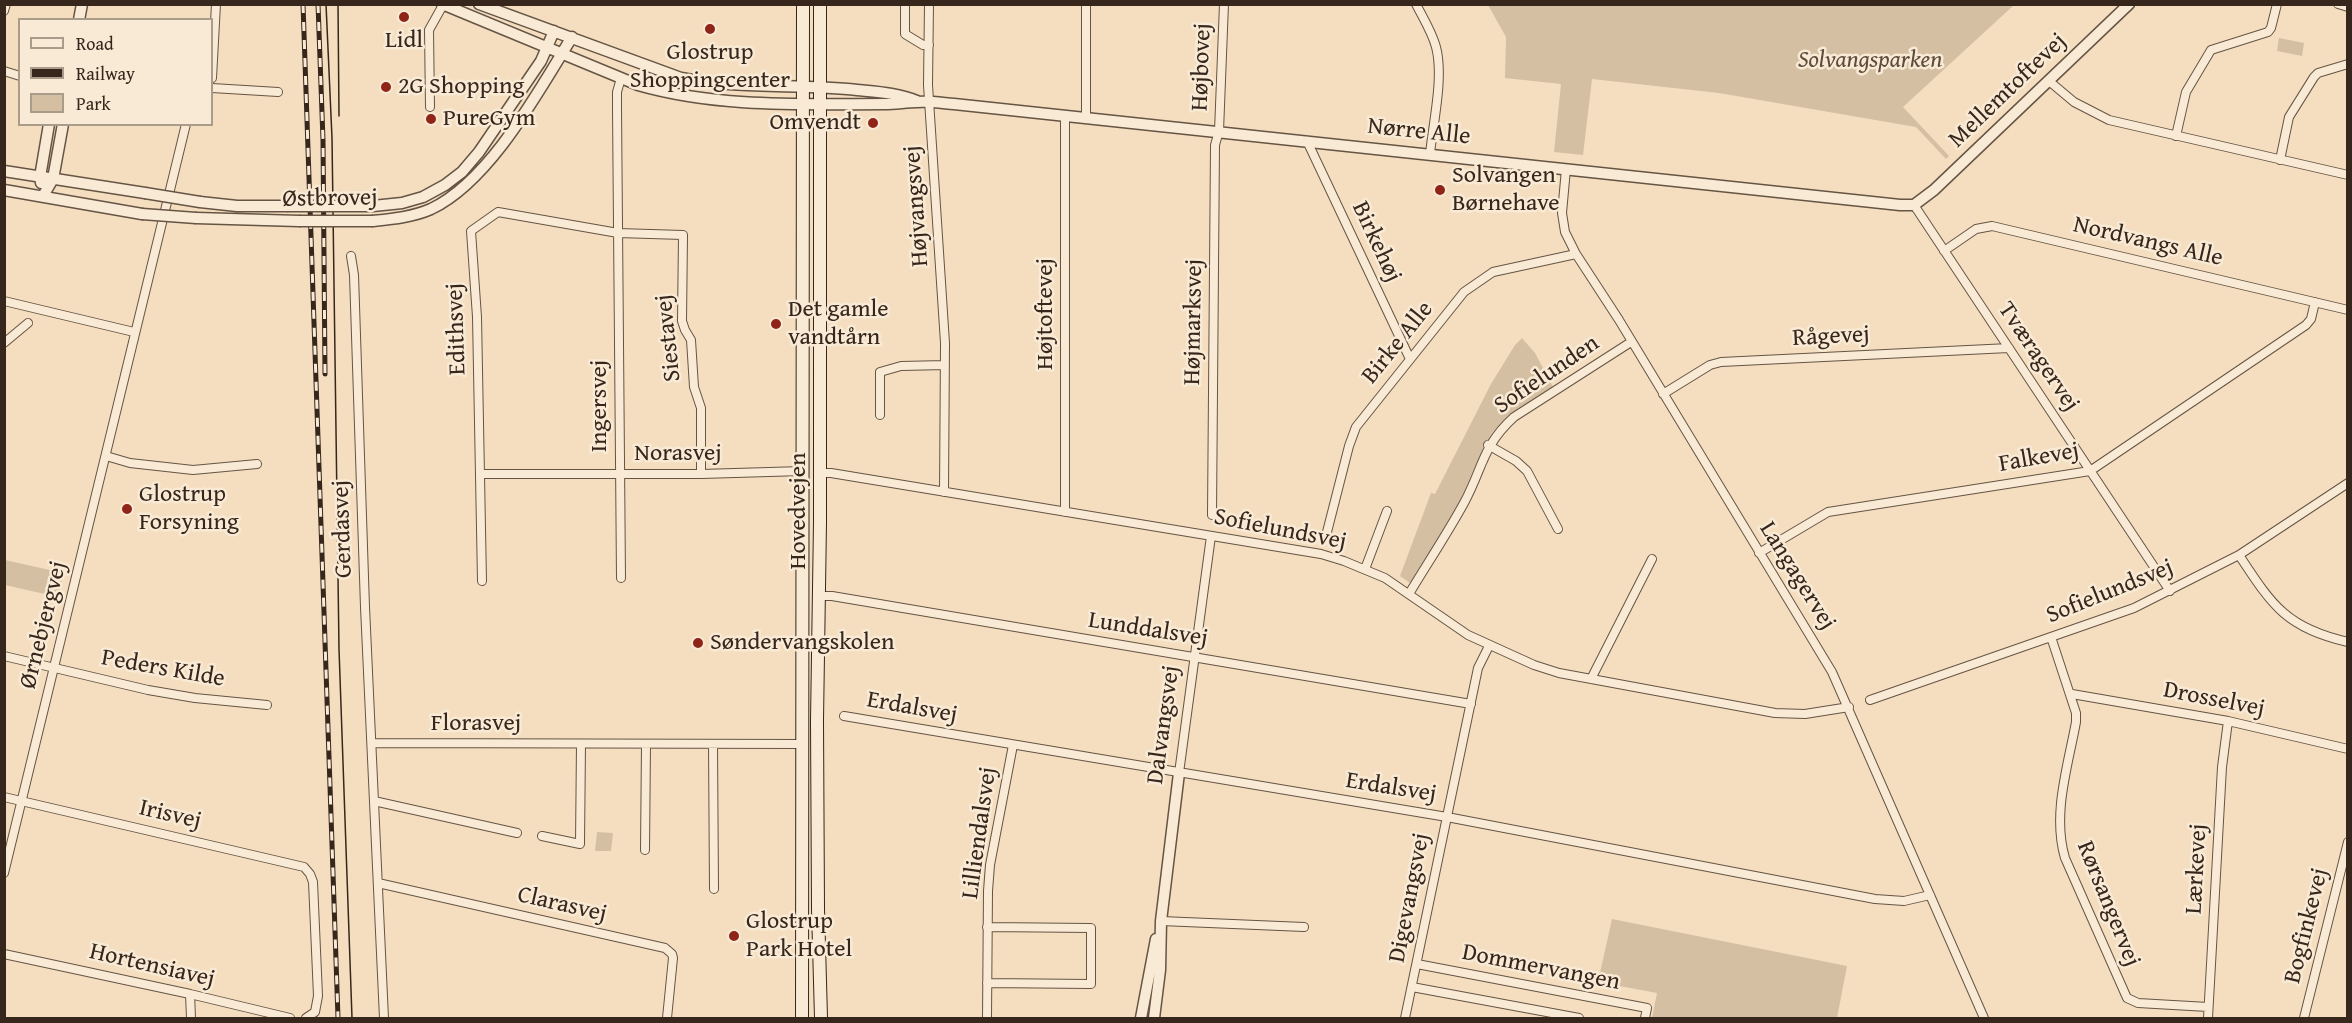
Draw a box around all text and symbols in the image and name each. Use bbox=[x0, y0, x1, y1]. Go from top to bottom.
marker: Lidl bbox=[397, 10, 411, 24]
legend bbox=[18, 18, 213, 126]
marker: Glostrup Shoppingcenter bbox=[703, 22, 717, 36]
street label: Højbovej bbox=[1186, 23, 1218, 111]
place label: Lidl bbox=[385, 27, 423, 55]
street label: Mellemtoftevej bbox=[1943, 28, 2073, 154]
text: Road bbox=[76, 30, 114, 57]
place label: Glostrup Shoppingcenter bbox=[630, 39, 790, 95]
park label: Solvangsparken bbox=[1798, 47, 1942, 75]
text: Railway bbox=[76, 60, 135, 87]
place label: 2G Shopping bbox=[398, 73, 524, 101]
marker: 2G Shopping bbox=[379, 80, 393, 94]
text: Park bbox=[76, 90, 111, 117]
place label: PureGym bbox=[443, 105, 535, 133]
place label: Omvendt bbox=[769, 109, 861, 137]
marker: PureGym bbox=[424, 112, 438, 126]
street label: Nørre Alle bbox=[1366, 112, 1472, 152]
marker: Omvendt bbox=[866, 116, 880, 130]
street label: Højvangsvej bbox=[898, 144, 936, 268]
place label: Solvangen Børnehave bbox=[1452, 162, 1560, 218]
marker: Solvangen Børnehave bbox=[1433, 183, 1447, 197]
street label: Østbrovej bbox=[282, 184, 378, 214]
street label: Birkehøj bbox=[1345, 197, 1407, 287]
street label: Nordvangs Alle bbox=[2070, 211, 2226, 273]
street label: Højtoftevej bbox=[1032, 258, 1060, 370]
street label: Højmarksvej bbox=[1179, 259, 1209, 385]
street label: Edithsvej bbox=[441, 282, 473, 376]
street label: Siestavej bbox=[650, 293, 688, 383]
place label: Det gamle vandtårn bbox=[788, 296, 888, 352]
street label: Birke Alle bbox=[1356, 296, 1440, 390]
street label: Tværagervej bbox=[1991, 297, 2085, 417]
marker: Det gamle vandtårn bbox=[769, 317, 783, 331]
street label: Rågevej bbox=[1792, 321, 1870, 353]
street label: Sofielunden bbox=[1489, 329, 1605, 421]
street label: Ingersvej bbox=[586, 360, 614, 452]
street label: Falkevej bbox=[1997, 437, 2081, 479]
street label: Norasvej bbox=[634, 440, 722, 468]
street label: Hovedvejen bbox=[785, 453, 813, 569]
street label: Gerdasvej bbox=[327, 480, 359, 578]
place label: Glostrup Forsyning bbox=[139, 481, 239, 537]
marker: Glostrup Forsyning bbox=[120, 502, 134, 516]
street label: Sofielundsvej bbox=[1211, 503, 1349, 557]
street label: Langagervej bbox=[1752, 517, 1842, 635]
street label: Sofielundsvej bbox=[2042, 553, 2178, 631]
street label: Ørnebjergvej bbox=[14, 558, 74, 692]
street label: Lunddalsvej bbox=[1086, 606, 1210, 654]
place label: Søndervangskolen bbox=[710, 629, 895, 657]
marker: Søndervangskolen bbox=[691, 636, 705, 650]
street label: Peders Kilde bbox=[99, 644, 227, 694]
street label: Dalvangsvej bbox=[1141, 664, 1187, 786]
street label: Drosselvej bbox=[2161, 676, 2267, 724]
street label: Erdalsvej bbox=[865, 686, 959, 730]
street label: Florasvej bbox=[431, 710, 521, 738]
street label: Lilliendalsvej bbox=[956, 765, 1004, 901]
street label: Erdalsvej bbox=[1344, 767, 1438, 809]
street label: Irisvej bbox=[136, 794, 204, 836]
street label: Lærkevej bbox=[2180, 823, 2214, 915]
street label: Digevangsvej bbox=[1383, 831, 1437, 965]
street label: Rørsangervej bbox=[2070, 837, 2146, 971]
street label: Bogfinkevej bbox=[2279, 865, 2335, 987]
street label: Clarasvej bbox=[515, 881, 609, 929]
place label: Glostrup Park Hotel bbox=[746, 908, 852, 964]
marker: Glostrup Park Hotel bbox=[727, 929, 741, 943]
street label: Hortensiavej bbox=[87, 938, 217, 994]
street label: Dommervangen bbox=[1460, 939, 1622, 997]

